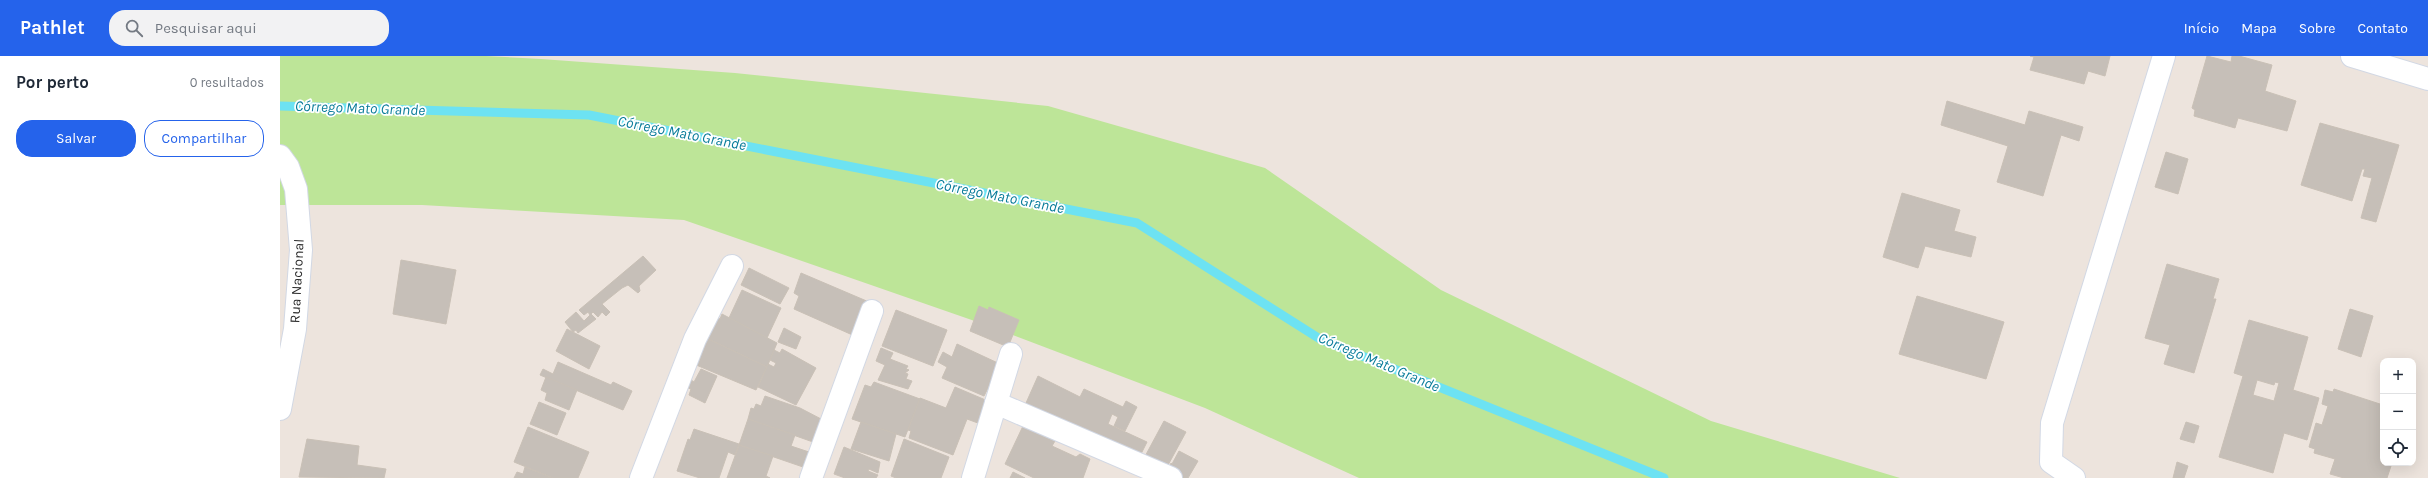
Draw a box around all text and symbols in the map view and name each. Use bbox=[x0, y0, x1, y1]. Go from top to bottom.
search box bbox=[109, 10, 389, 46]
text: Pathlet bbox=[20, 17, 85, 39]
icon: search bbox=[123, 17, 145, 39]
text: Pesquisar aqui bbox=[155, 19, 257, 37]
text: Início bbox=[2184, 20, 2219, 37]
text: Mapa bbox=[2241, 20, 2277, 37]
text: Sobre bbox=[2299, 20, 2335, 37]
text: Contato bbox=[2357, 20, 2408, 37]
text: Por perto bbox=[16, 72, 89, 92]
text: 0 resultados bbox=[190, 75, 264, 90]
water label: Córrego Mato Grande bbox=[295, 97, 425, 119]
water label: Córrego Mato Grande bbox=[616, 112, 748, 154]
button: Salvar bbox=[16, 120, 136, 157]
button: Compartilhar bbox=[144, 120, 264, 157]
water label: Córrego Mato Grande bbox=[934, 175, 1066, 217]
street label: Rua Nacional bbox=[286, 238, 308, 324]
water label: Córrego Mato Grande bbox=[1316, 328, 1443, 396]
map controls bbox=[2380, 358, 2416, 466]
button: + bbox=[2380, 358, 2416, 394]
button: − bbox=[2380, 394, 2416, 430]
button: locate bbox=[2380, 430, 2416, 466]

